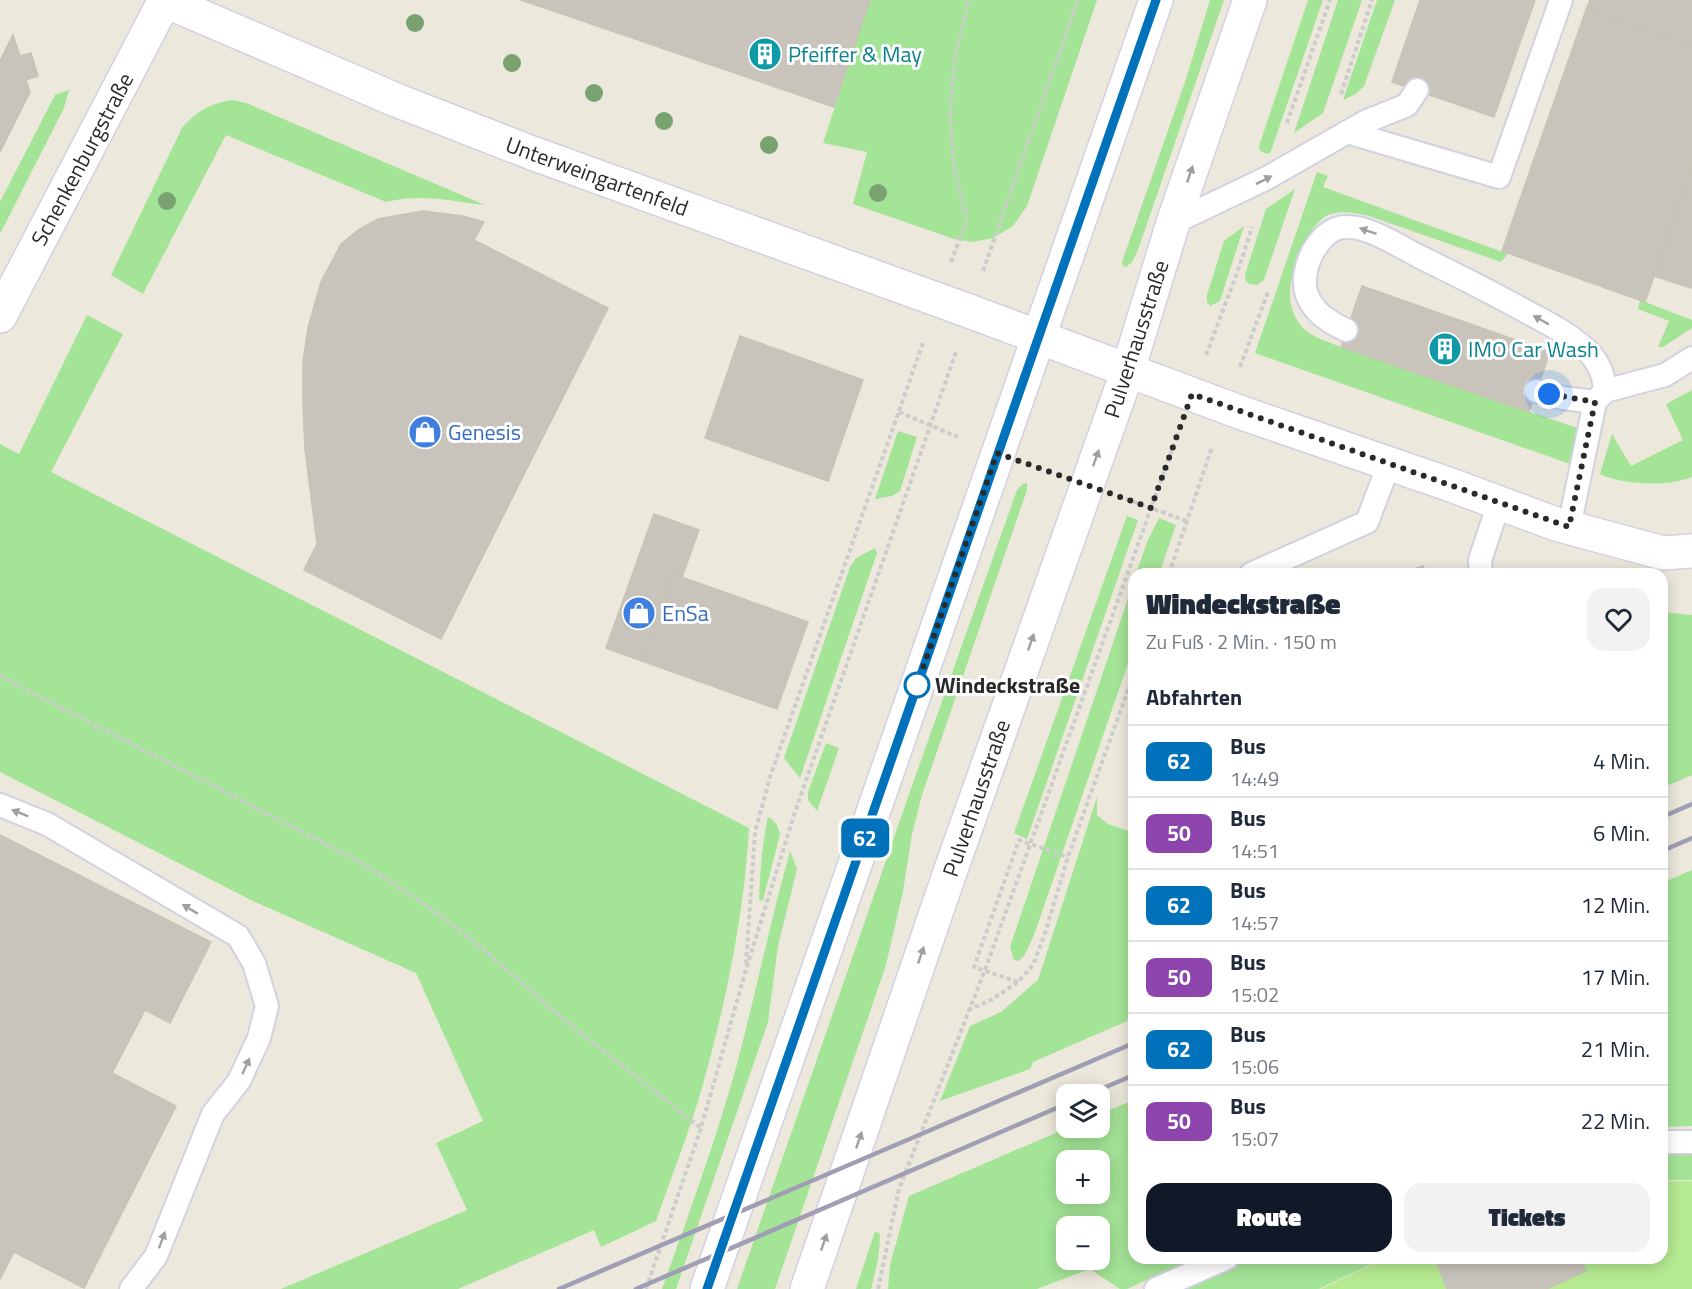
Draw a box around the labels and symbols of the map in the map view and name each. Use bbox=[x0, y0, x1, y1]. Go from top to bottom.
building icon: Pfeiffer & May bbox=[747, 36, 783, 72]
place label: Pfeiffer & May bbox=[788, 37, 922, 71]
street label: Schenkenburgstraße bbox=[22, 66, 142, 252]
street label: Unterweingartenfeld bbox=[501, 127, 693, 225]
one-way arrow bbox=[1186, 165, 1196, 183]
one-way arrow bbox=[1255, 175, 1272, 185]
one-way arrow bbox=[1358, 226, 1376, 236]
street label: Pulverhausstraße bbox=[1094, 256, 1178, 422]
one-way arrow bbox=[1532, 315, 1549, 325]
building icon: IMO Car Wash bbox=[1427, 331, 1463, 367]
place label: IMO Car Wash bbox=[1468, 332, 1599, 366]
your location bbox=[1534, 379, 1564, 409]
shop icon: Genesis bbox=[407, 414, 443, 450]
place label: Genesis bbox=[448, 415, 521, 449]
one-way arrow bbox=[1092, 449, 1101, 467]
shop icon: EnSa bbox=[621, 595, 657, 631]
place label: EnSa bbox=[662, 596, 709, 630]
one-way arrow bbox=[1026, 633, 1036, 651]
place label: Windeckstraße bbox=[935, 668, 1080, 702]
marker: Windeckstraße bbox=[904, 672, 930, 698]
street label: Pulverhausstraße bbox=[933, 715, 1019, 881]
one-way arrow bbox=[11, 808, 29, 818]
line badge: 62 bbox=[838, 818, 892, 858]
one-way arrow bbox=[182, 903, 198, 914]
one-way arrow bbox=[917, 946, 927, 964]
one-way arrow bbox=[242, 1057, 251, 1074]
one-way arrow bbox=[854, 1131, 864, 1149]
one-way arrow bbox=[158, 1231, 167, 1249]
one-way arrow bbox=[819, 1233, 829, 1251]

